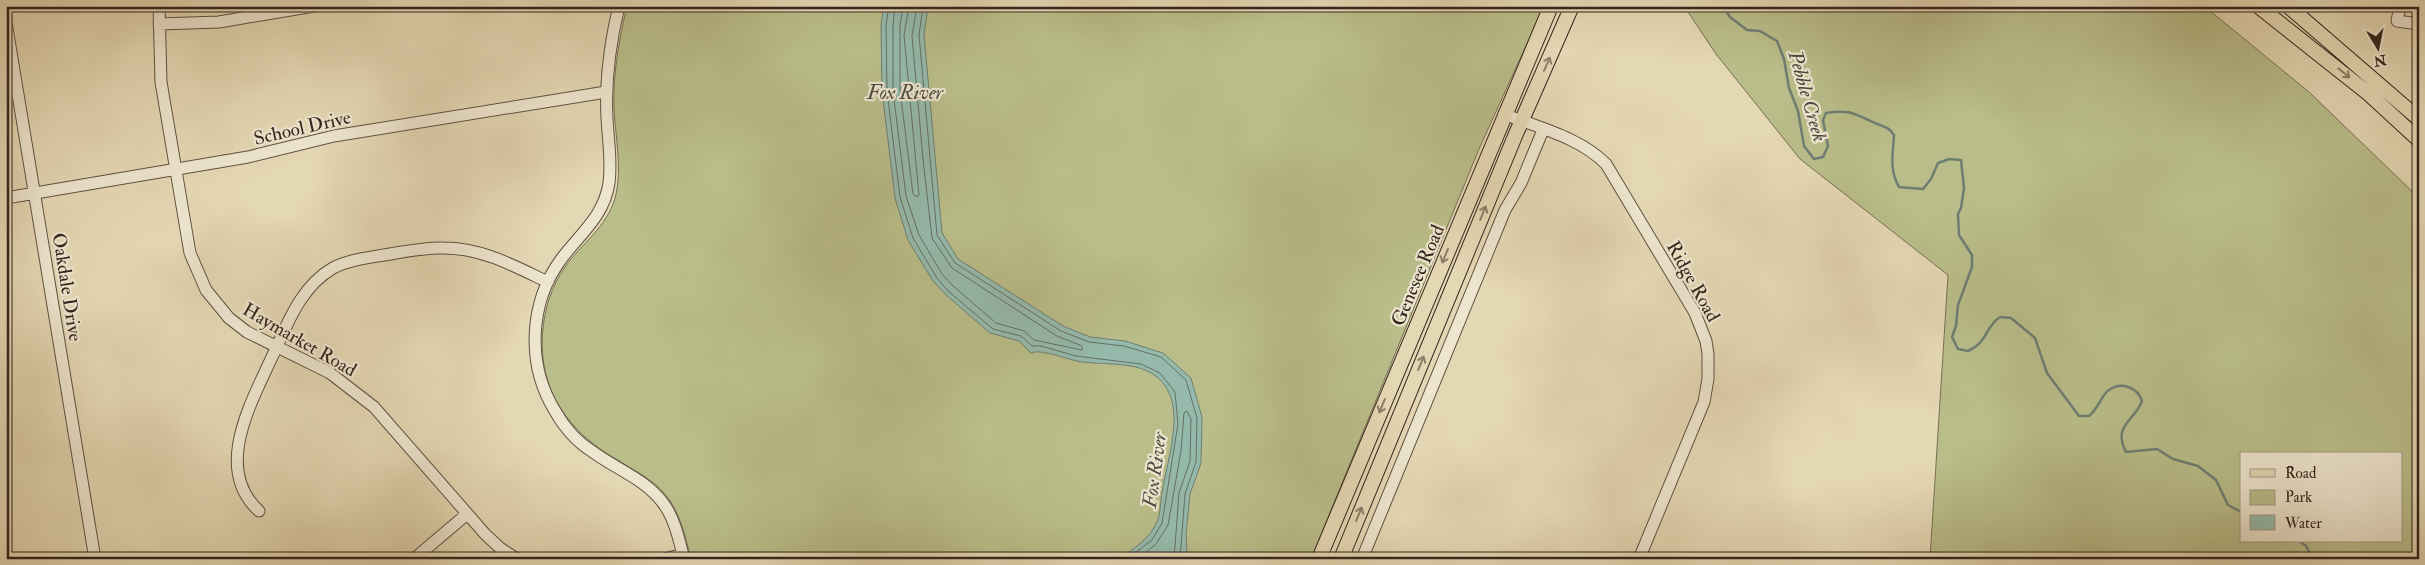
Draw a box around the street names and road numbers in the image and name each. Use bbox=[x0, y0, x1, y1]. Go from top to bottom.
street label: School Drive bbox=[251, 105, 353, 151]
street label: Genesee Road bbox=[1386, 221, 1450, 330]
street label: Oakdale Drive bbox=[47, 231, 87, 343]
street label: Ridge Road bbox=[1661, 237, 1725, 327]
street label: Haymarket Road bbox=[238, 298, 361, 383]

